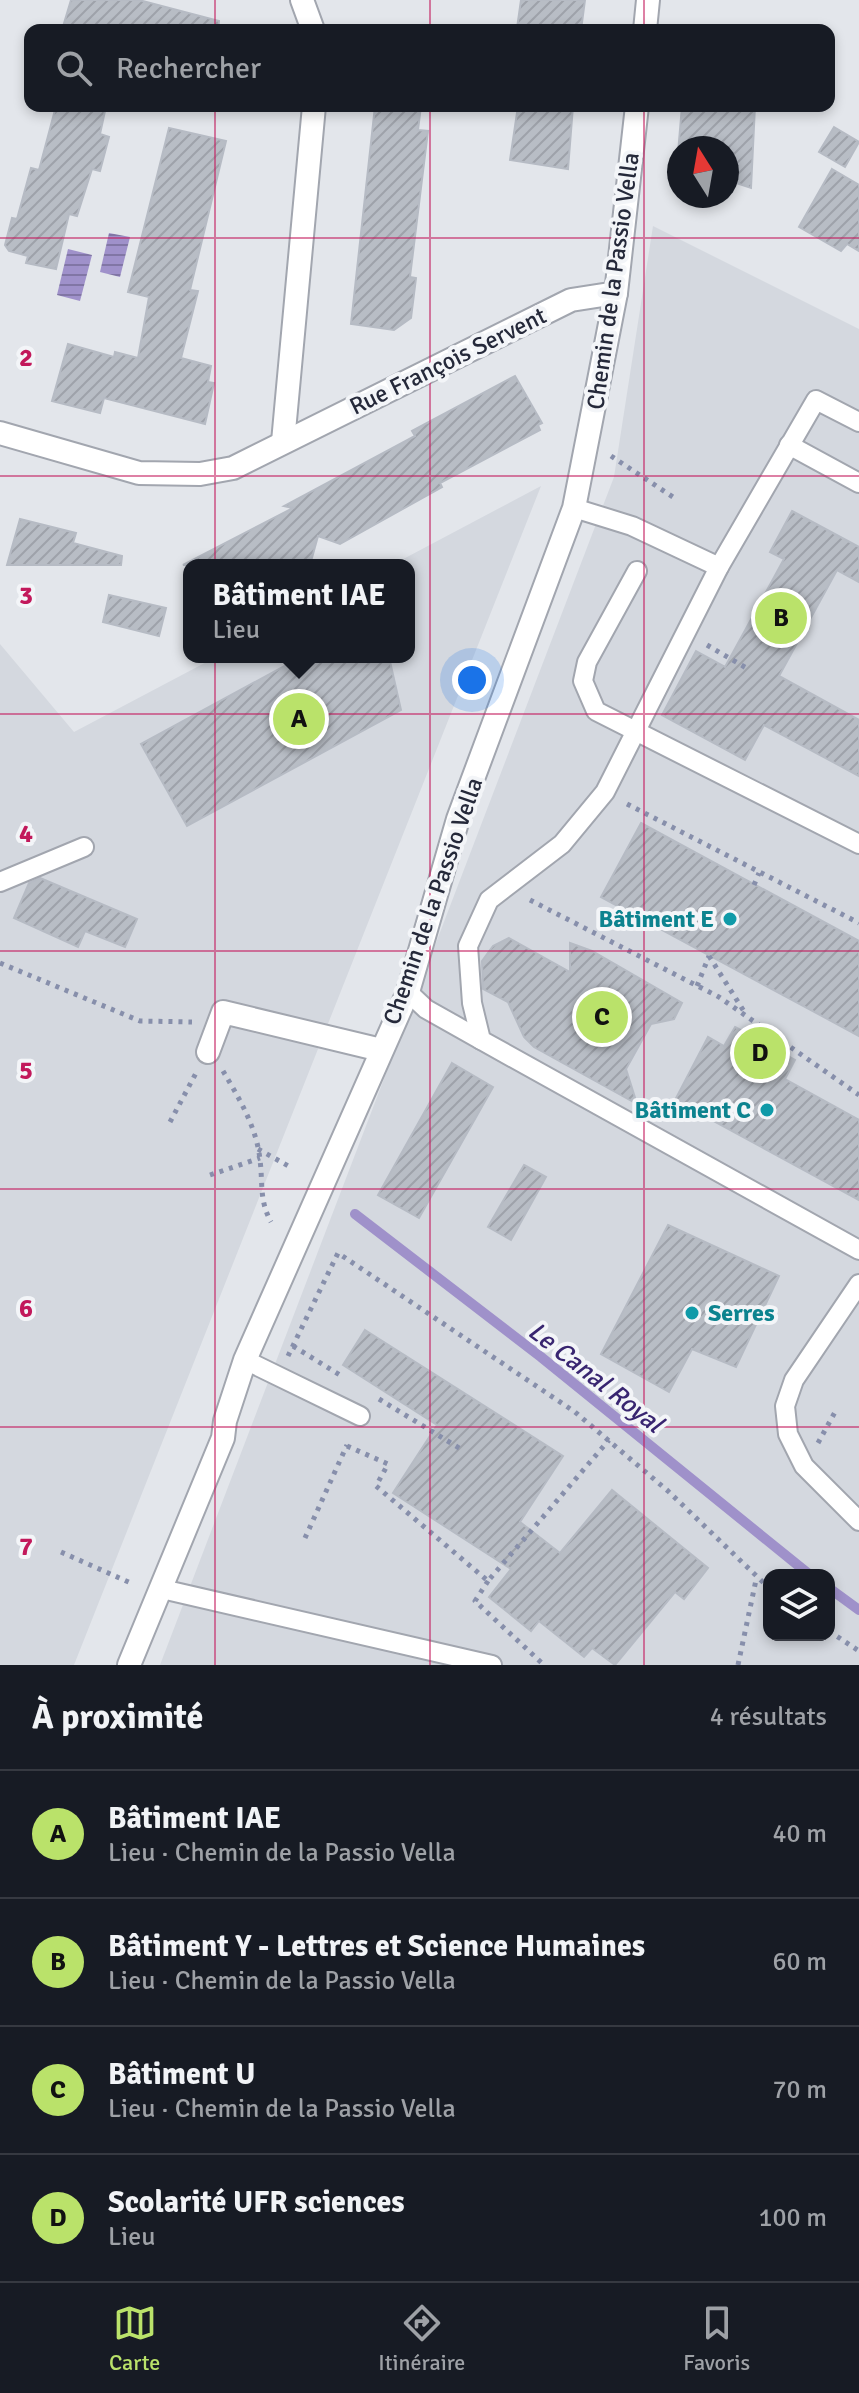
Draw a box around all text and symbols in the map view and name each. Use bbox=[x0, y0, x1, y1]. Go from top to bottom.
search box bbox=[24, 24, 835, 112]
icon: search bbox=[52, 46, 96, 90]
text: Rechercher bbox=[116, 50, 261, 87]
north arrow bbox=[667, 136, 739, 208]
street label: Chemin de la Passio Vella bbox=[580, 151, 646, 411]
street label: Rue François Servent bbox=[345, 300, 551, 422]
text: 2 bbox=[19, 342, 33, 374]
popup bbox=[183, 559, 415, 663]
text: Bâtiment IAE bbox=[213, 577, 385, 614]
text: 3 bbox=[19, 580, 33, 612]
pin: B bbox=[755, 588, 807, 648]
text: Lieu bbox=[213, 614, 260, 646]
your location bbox=[452, 660, 492, 700]
pin: A bbox=[273, 689, 325, 749]
street label: Chemin de la Passio Vella bbox=[377, 774, 489, 1028]
text: 4 bbox=[19, 818, 33, 850]
place label: Bâtiment E bbox=[598, 904, 714, 934]
marker: Bâtiment E bbox=[721, 910, 739, 928]
pin: C bbox=[576, 987, 628, 1047]
pin: D bbox=[734, 1023, 786, 1083]
text: 5 bbox=[19, 1055, 33, 1087]
place label: Bâtiment C bbox=[635, 1095, 751, 1125]
marker: Bâtiment C bbox=[758, 1101, 776, 1119]
text: 6 bbox=[19, 1293, 33, 1325]
place label: Serres bbox=[708, 1298, 775, 1328]
marker: Serres bbox=[683, 1304, 701, 1322]
water label: Le Canal Royal bbox=[522, 1315, 671, 1442]
text: 7 bbox=[19, 1531, 33, 1563]
map controls bbox=[763, 1569, 835, 1641]
button: layers bbox=[763, 1569, 835, 1641]
text: À proximité bbox=[32, 1696, 203, 1738]
text: 4 résultats bbox=[710, 1701, 827, 1733]
text: Bâtiment IAE bbox=[108, 1800, 281, 1837]
text: A bbox=[50, 1818, 66, 1850]
text: 40 m bbox=[772, 1818, 827, 1850]
text: Lieu · Chemin de la Passio Vella bbox=[108, 1837, 456, 1869]
text: Bâtiment Y - Lettres et Science Humaines bbox=[108, 1928, 645, 1965]
text: B bbox=[50, 1946, 66, 1978]
text: 60 m bbox=[772, 1946, 827, 1978]
text: Lieu · Chemin de la Passio Vella bbox=[108, 1965, 456, 1997]
text: Bâtiment U bbox=[108, 2056, 255, 2093]
text: C bbox=[50, 2074, 66, 2106]
text: 70 m bbox=[772, 2074, 827, 2106]
text: Lieu · Chemin de la Passio Vella bbox=[108, 2093, 456, 2125]
text: Scolarité UFR sciences bbox=[108, 2184, 405, 2221]
text: D bbox=[49, 2202, 67, 2234]
text: 100 m bbox=[758, 2202, 827, 2234]
text: Lieu bbox=[108, 2221, 155, 2253]
tab: Carte bbox=[109, 2301, 160, 2376]
tab: Itinéraire bbox=[378, 2301, 465, 2376]
tab: Favoris bbox=[683, 2301, 750, 2376]

